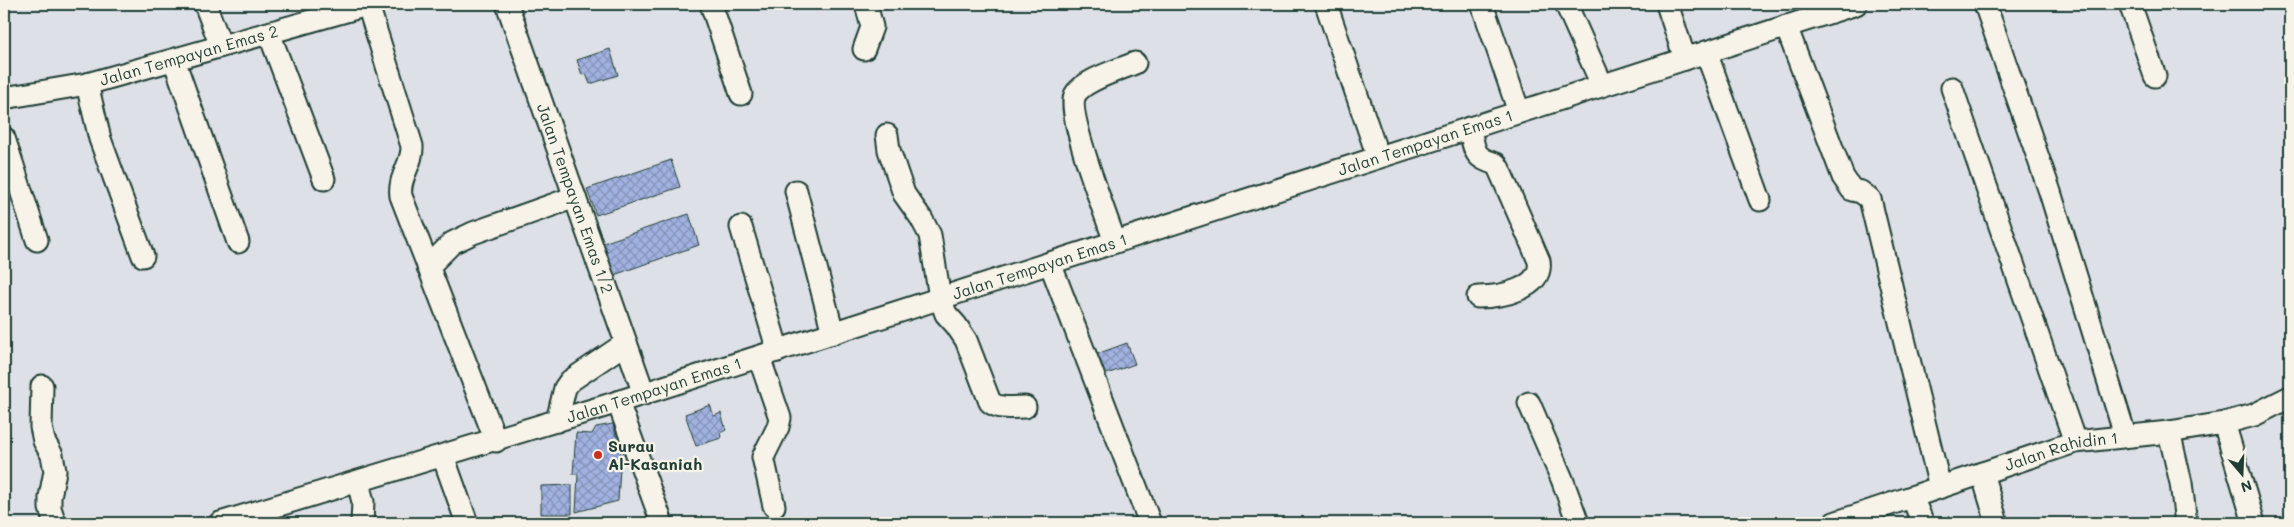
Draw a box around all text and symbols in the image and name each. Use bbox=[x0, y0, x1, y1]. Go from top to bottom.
street label: Jalan Tempayan Emas 2 bbox=[97, 20, 280, 90]
street label: Jalan Tempayan Emas 1/2 bbox=[533, 100, 619, 296]
street label: Jalan Tempayan Emas 1 bbox=[1335, 104, 1515, 180]
street label: Jalan Tempayan Emas 1 bbox=[949, 228, 1130, 304]
street label: Jalan Tempayan Emas 1 bbox=[564, 352, 744, 427]
street label: Jalan Rahidin 1 bbox=[2002, 426, 2119, 475]
place label: Surau Al-Kasaniah bbox=[608, 435, 702, 474]
marker: Surau Al-Kasaniah bbox=[592, 449, 604, 461]
north arrow bbox=[2216, 450, 2266, 500]
text: N bbox=[2238, 476, 2255, 497]

